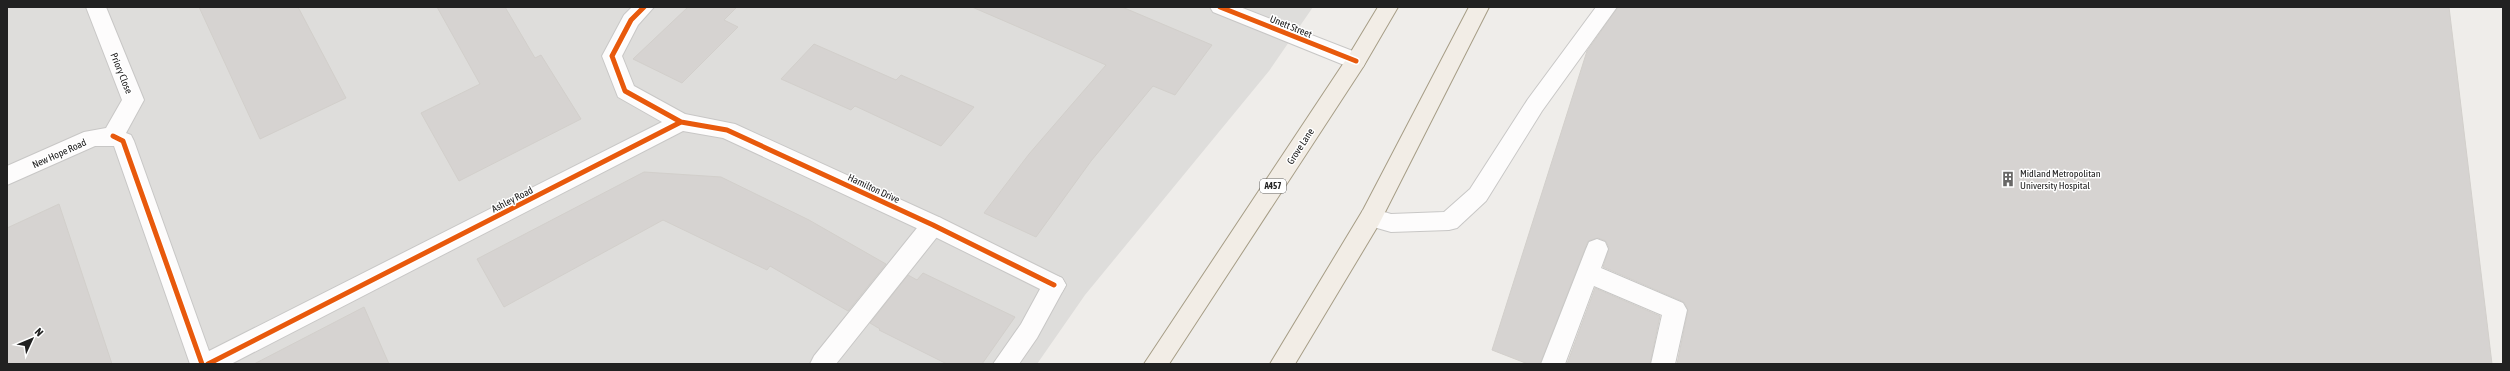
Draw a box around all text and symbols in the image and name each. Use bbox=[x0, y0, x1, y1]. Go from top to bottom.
street label: Unett Street bbox=[1268, 13, 1314, 40]
street label: Priory Close bbox=[108, 51, 135, 96]
street label: Grove Lane bbox=[1285, 126, 1316, 166]
street label: New Hope Road bbox=[31, 137, 88, 170]
place label: Midland Metropolitan University Hospital bbox=[2020, 168, 2101, 191]
building icon: Midland Metropolitan University Hospital bbox=[1999, 170, 2017, 188]
street label: Hamilton Drive bbox=[846, 172, 902, 205]
road number: A457 bbox=[1260, 179, 1286, 193]
street label: Ashley Road bbox=[490, 184, 535, 215]
north arrow bbox=[12, 319, 52, 359]
text: N bbox=[33, 326, 46, 339]

